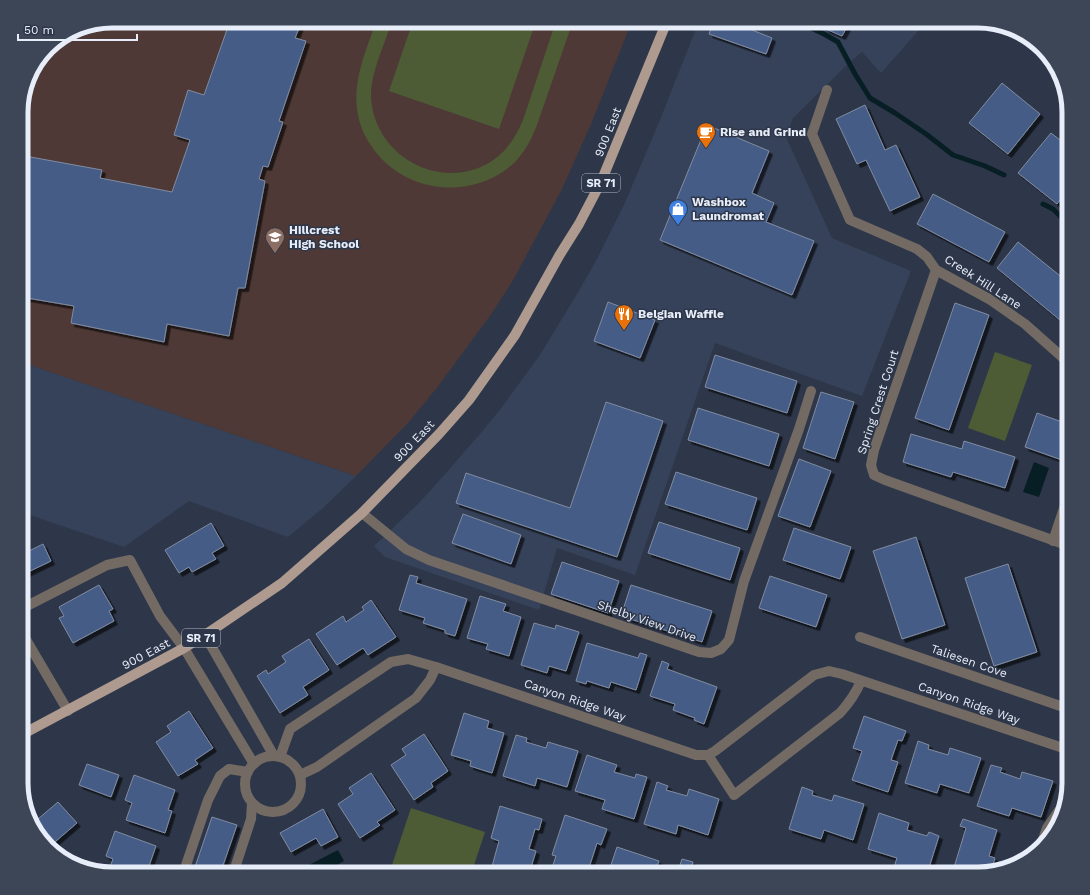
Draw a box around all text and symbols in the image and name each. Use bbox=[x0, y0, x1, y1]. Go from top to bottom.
scale bar bbox=[18, 16, 137, 42]
text: 50 m bbox=[24, 23, 54, 37]
street label: 900 East bbox=[592, 105, 624, 159]
cafe icon: Rise and Grind bbox=[695, 121, 717, 149]
place label: Rise and Grind bbox=[720, 125, 806, 139]
road number: SR 71 bbox=[582, 174, 620, 192]
place label: Washbox Laundromat bbox=[692, 195, 765, 223]
shop icon: Washbox Laundromat bbox=[667, 198, 689, 226]
place label: Hillcrest High School bbox=[289, 223, 359, 251]
school or university icon: Hillcrest High School bbox=[264, 226, 286, 254]
street label: Creek Hill Lane bbox=[942, 252, 1024, 312]
restaurant icon: Belgian Waffle bbox=[613, 303, 635, 331]
place label: Belgian Waffle bbox=[638, 307, 724, 321]
street label: Spring Crest Court bbox=[855, 348, 901, 456]
street label: 900 East bbox=[391, 417, 437, 465]
street label: Shelby View Drive bbox=[596, 597, 699, 645]
road number: SR 71 bbox=[182, 629, 220, 647]
street label: 900 East bbox=[120, 636, 172, 672]
street label: Taliesen Cove bbox=[929, 641, 1009, 681]
street label: Canyon Ridge Way bbox=[522, 676, 628, 724]
street label: Canyon Ridge Way bbox=[916, 679, 1022, 727]

